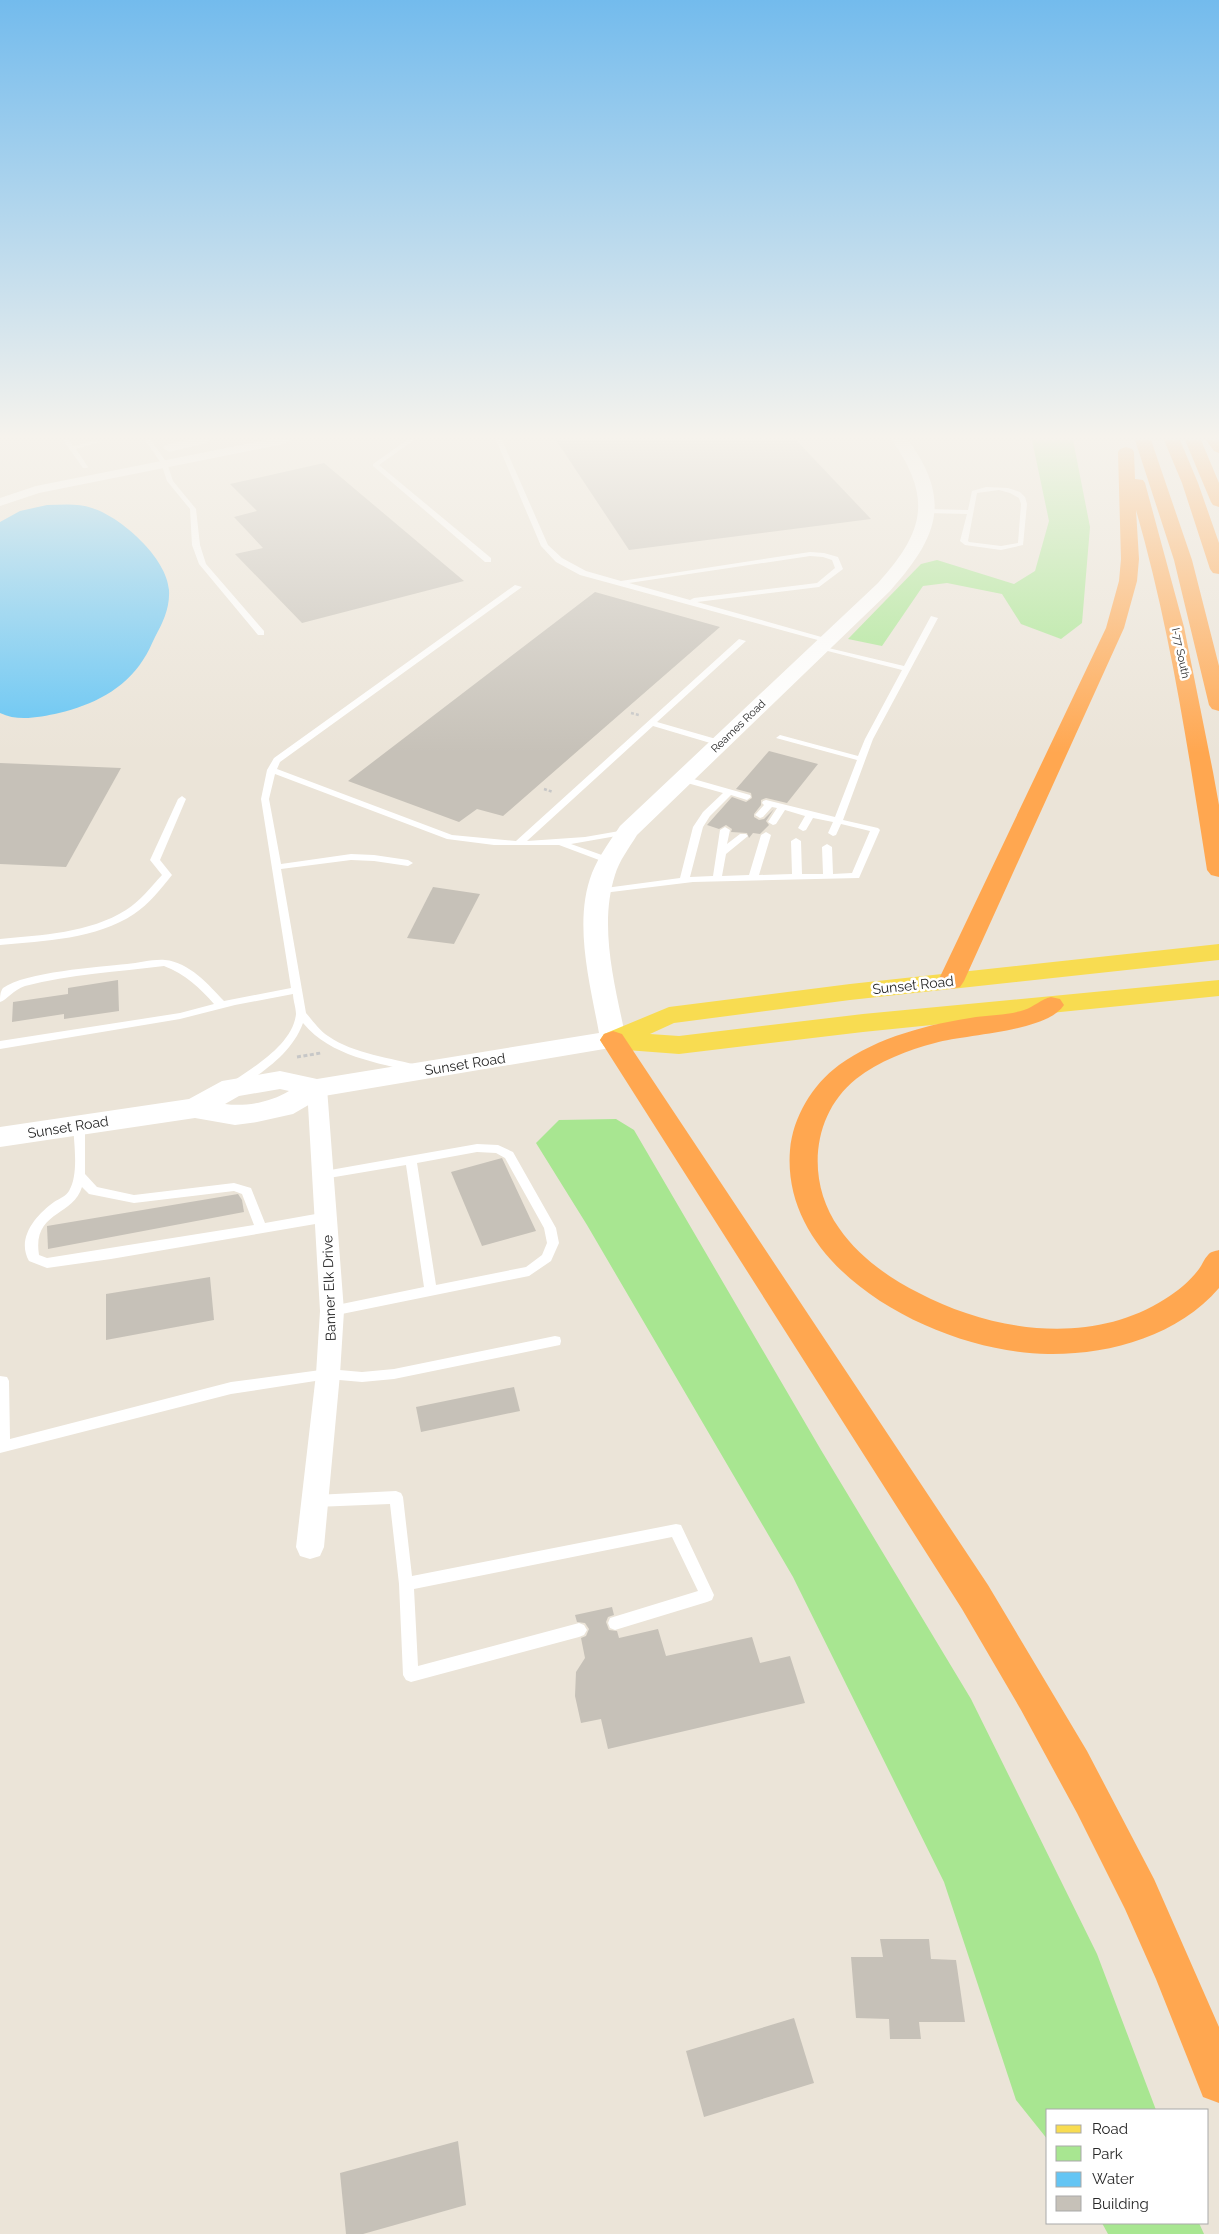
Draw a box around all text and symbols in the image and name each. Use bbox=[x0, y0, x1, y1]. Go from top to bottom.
street label: I-77 South bbox=[1169, 627, 1192, 680]
street label: Reames Road bbox=[708, 697, 768, 756]
street label: Sunset Road bbox=[872, 973, 954, 997]
street label: Sunset Road bbox=[423, 1050, 507, 1078]
street label: Sunset Road bbox=[26, 1113, 110, 1141]
street label: Banner Elk Drive bbox=[319, 1235, 339, 1341]
legend bbox=[1046, 2109, 1209, 2224]
text: Road bbox=[1092, 2120, 1128, 2138]
text: Park bbox=[1092, 2145, 1123, 2163]
text: Water bbox=[1092, 2170, 1135, 2188]
text: Building bbox=[1092, 2195, 1149, 2213]

